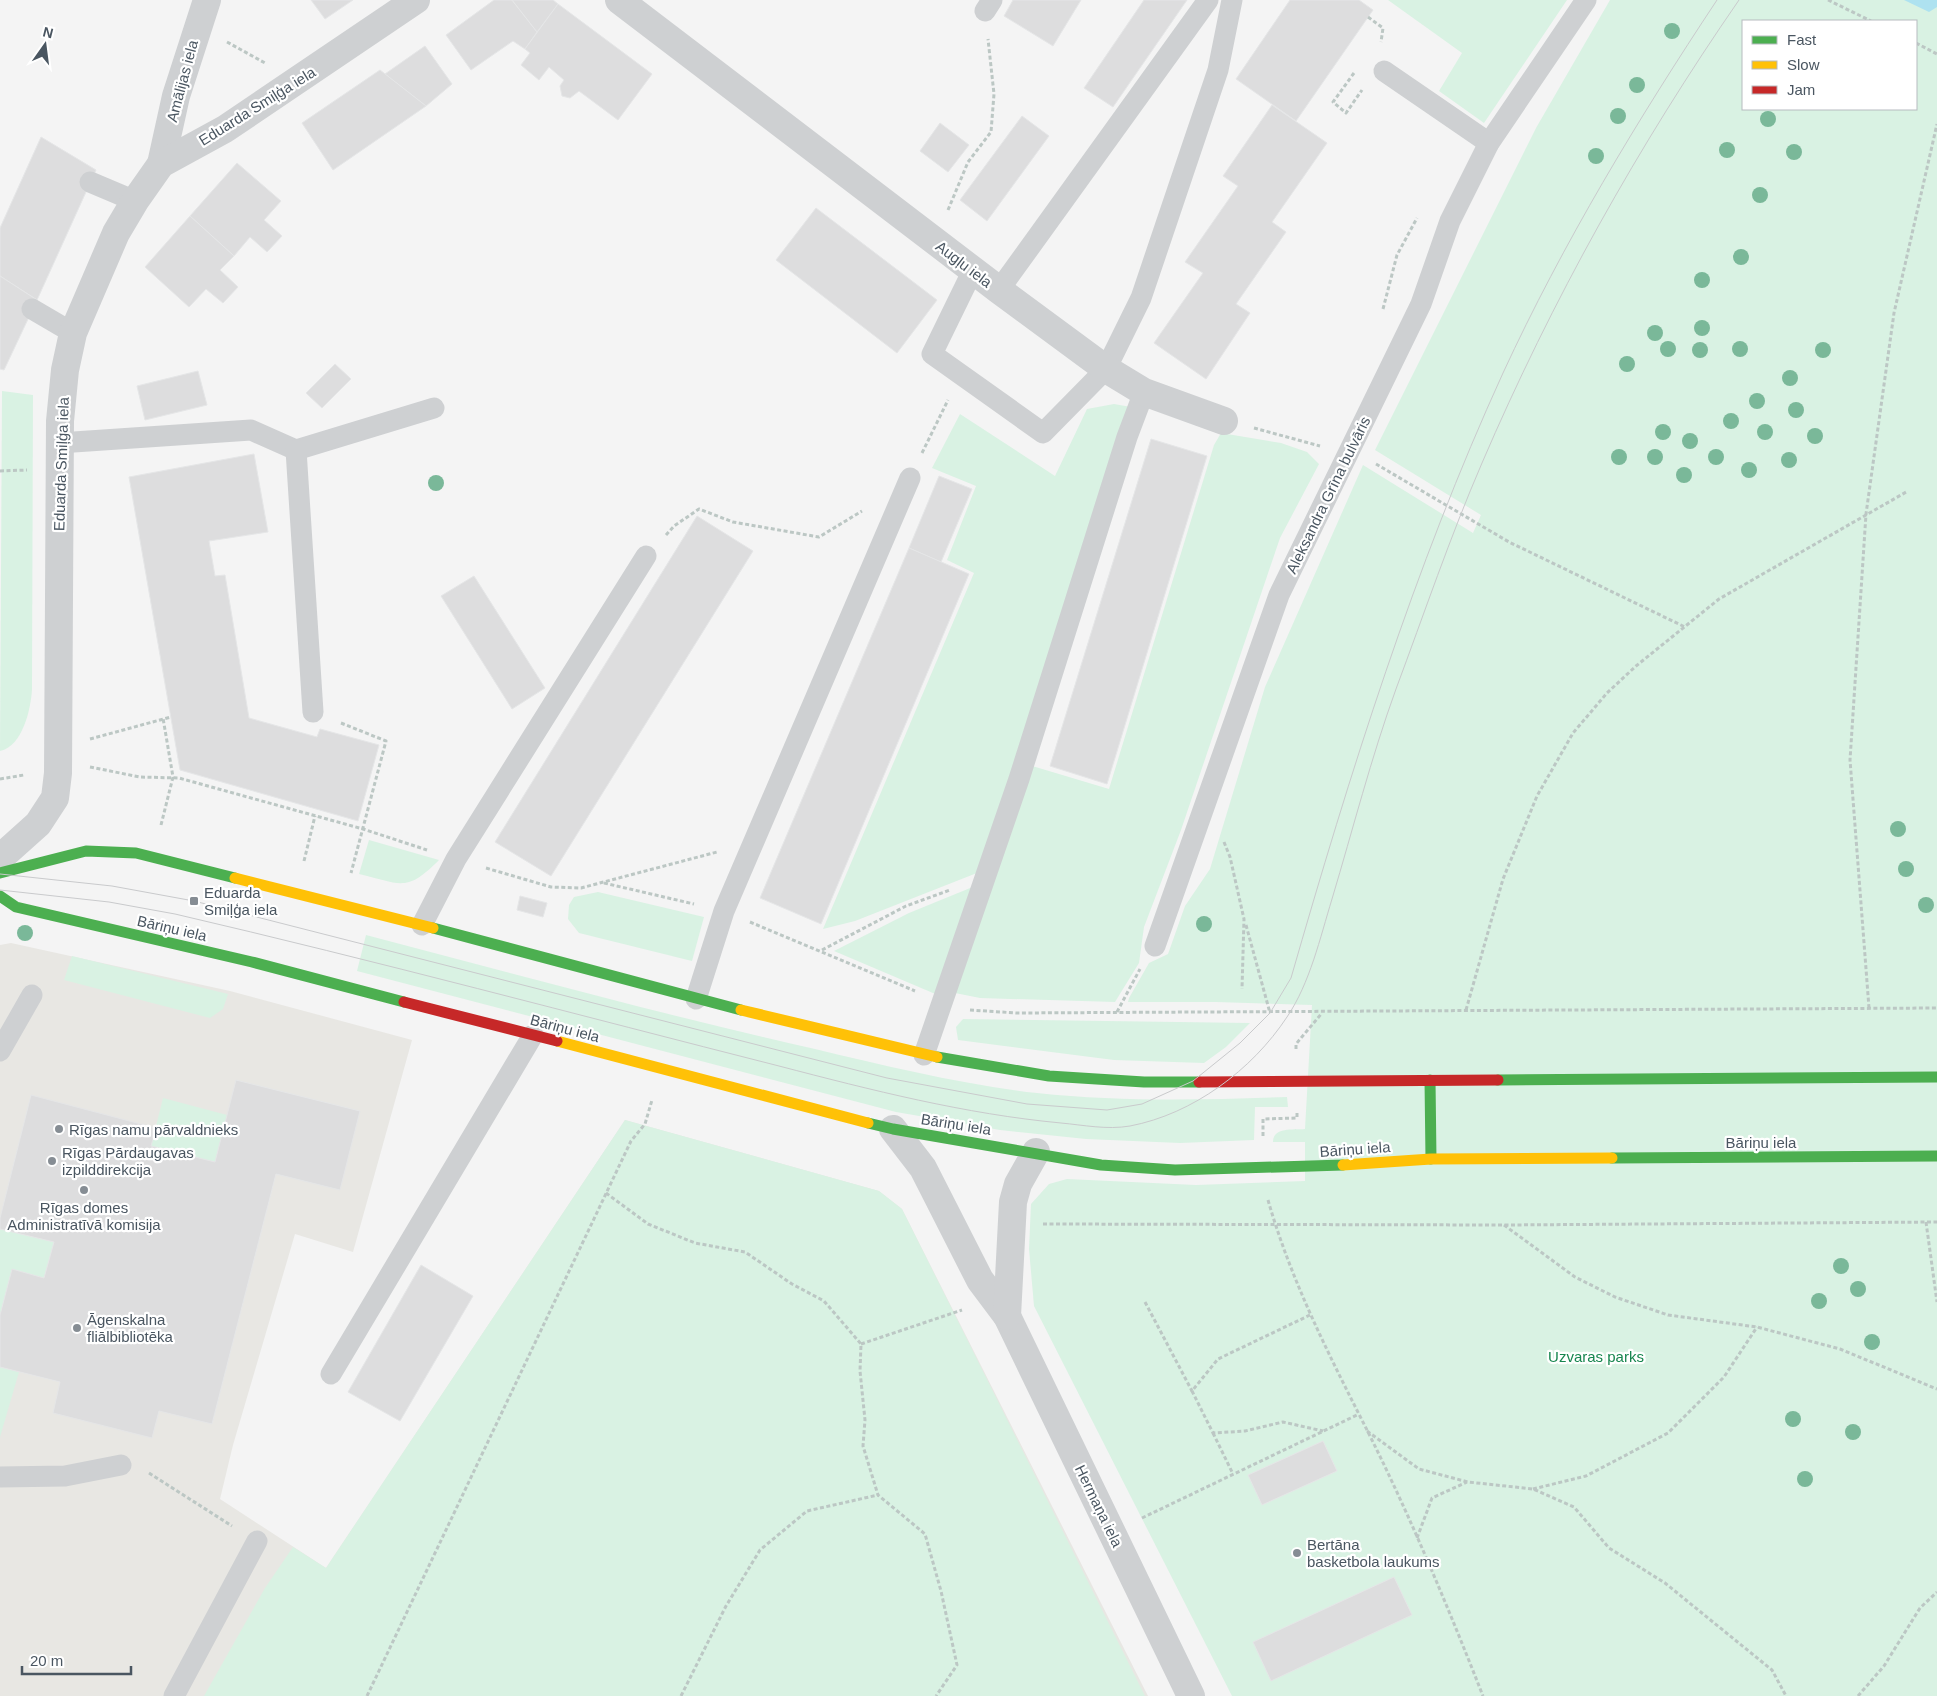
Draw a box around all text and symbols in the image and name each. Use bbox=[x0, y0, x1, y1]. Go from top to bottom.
north arrow bbox=[20, 20, 70, 70]
legend bbox=[1742, 20, 1917, 110]
text: N bbox=[41, 23, 55, 41]
text: Fast bbox=[1787, 31, 1817, 48]
street label: Amālijas iela bbox=[163, 38, 201, 124]
text: Slow bbox=[1787, 56, 1820, 73]
street label: Eduarda Smiļģa iela bbox=[196, 63, 319, 149]
text: Jam bbox=[1787, 81, 1815, 98]
street label: Augļu iela bbox=[933, 237, 996, 291]
street label: Eduarda Smiļģa iela bbox=[50, 396, 72, 531]
street label: Aleksandra Grīna bulvāris bbox=[1283, 414, 1373, 576]
place label: Eduarda Smiļģa iela bbox=[204, 884, 278, 918]
marker: Eduarda Smiļģa iela bbox=[188, 895, 200, 907]
street label: Bāriņu iela bbox=[136, 912, 209, 944]
street label: Bāriņu iela bbox=[529, 1011, 602, 1046]
street label: Bāriņu iela bbox=[920, 1110, 993, 1138]
place label: Rīgas namu pārvaldnieks bbox=[69, 1121, 238, 1138]
marker: Rīgas namu pārvaldnieks bbox=[53, 1123, 65, 1135]
street label: Bāriņu iela bbox=[1726, 1134, 1797, 1151]
street label: Bāriņu iela bbox=[1319, 1138, 1392, 1160]
place label: Rīgas Pārdaugavas izpilddirekcija bbox=[62, 1144, 194, 1178]
marker: Rīgas Pārdaugavas izpilddirekcija bbox=[46, 1155, 58, 1167]
marker: Rīgas domes Administratīvā komisija bbox=[78, 1184, 90, 1196]
place label: Rīgas domes Administratīvā komisija bbox=[7, 1199, 161, 1233]
place label: Āgenskalna fliālbibliotēka bbox=[87, 1311, 174, 1345]
marker: Āgenskalna fliālbibliotēka bbox=[71, 1322, 83, 1334]
park label: Uzvaras parks bbox=[1548, 1348, 1644, 1365]
street label: Hermaņa iela bbox=[1072, 1462, 1126, 1550]
place label: Bertāna basketbola laukums bbox=[1307, 1536, 1440, 1570]
marker: Bertāna basketbola laukums bbox=[1291, 1547, 1303, 1559]
scale bar bbox=[22, 1644, 131, 1676]
text: 20 m bbox=[30, 1652, 63, 1669]

